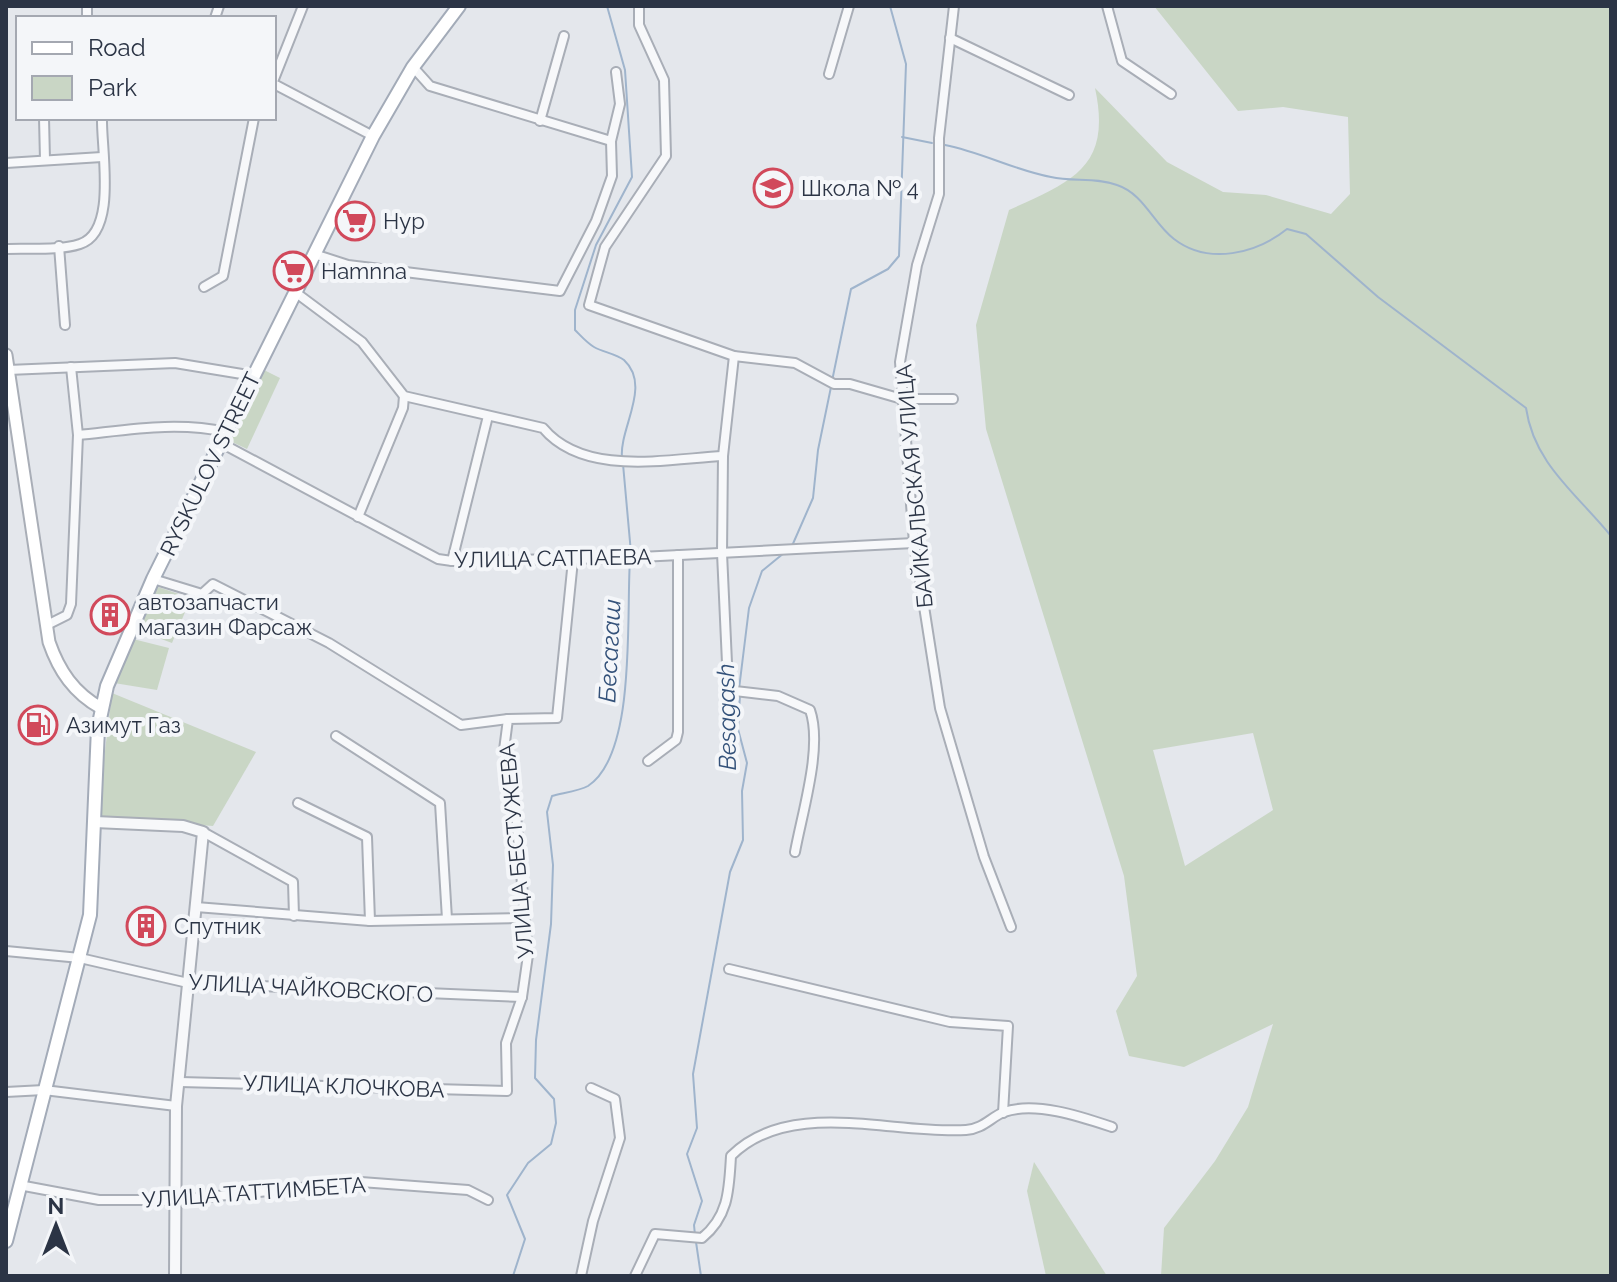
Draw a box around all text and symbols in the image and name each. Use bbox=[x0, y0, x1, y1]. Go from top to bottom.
legend bbox=[16, 16, 276, 120]
text: Road bbox=[88, 33, 146, 62]
text: Park bbox=[88, 73, 137, 102]
school or university icon: Школа № 4 bbox=[752, 167, 794, 209]
place label: Школа № 4 bbox=[801, 175, 919, 201]
supermarket icon: Hyp bbox=[334, 200, 376, 242]
place label: Hyp bbox=[383, 208, 425, 234]
supermarket icon: Hamnna bbox=[272, 250, 314, 292]
place label: Hamnna bbox=[321, 258, 407, 284]
street label: БАЙКАЛЬСКАЯ УЛИЦА bbox=[890, 363, 938, 609]
street label: RYSKULOV STREET bbox=[154, 368, 266, 560]
street label: УЛИЦА САТПАЕВА bbox=[454, 543, 652, 573]
place label: автозапчасти магазин Фарсаж bbox=[138, 589, 313, 640]
building icon: автозапчасти магазин Фарсаж bbox=[89, 594, 131, 636]
water label: Бесагаш bbox=[592, 599, 627, 703]
water label: Besagash bbox=[711, 663, 742, 771]
fuel station icon: Азимут Газ bbox=[17, 704, 59, 746]
place label: Азимут Газ bbox=[66, 712, 181, 738]
street label: УЛИЦА БЕСТУЖЕВА bbox=[494, 742, 538, 960]
building icon: Спутник bbox=[125, 905, 167, 947]
place label: Спутник bbox=[174, 913, 261, 939]
street label: УЛИЦА ЧАЙКОВСКОГО bbox=[188, 969, 434, 1007]
street label: УЛИЦА КЛОЧКОВА bbox=[243, 1069, 445, 1103]
street label: УЛИЦА ТАТТИМБЕТА bbox=[141, 1171, 367, 1213]
north arrow bbox=[16, 1186, 96, 1266]
text: N bbox=[48, 1193, 64, 1219]

